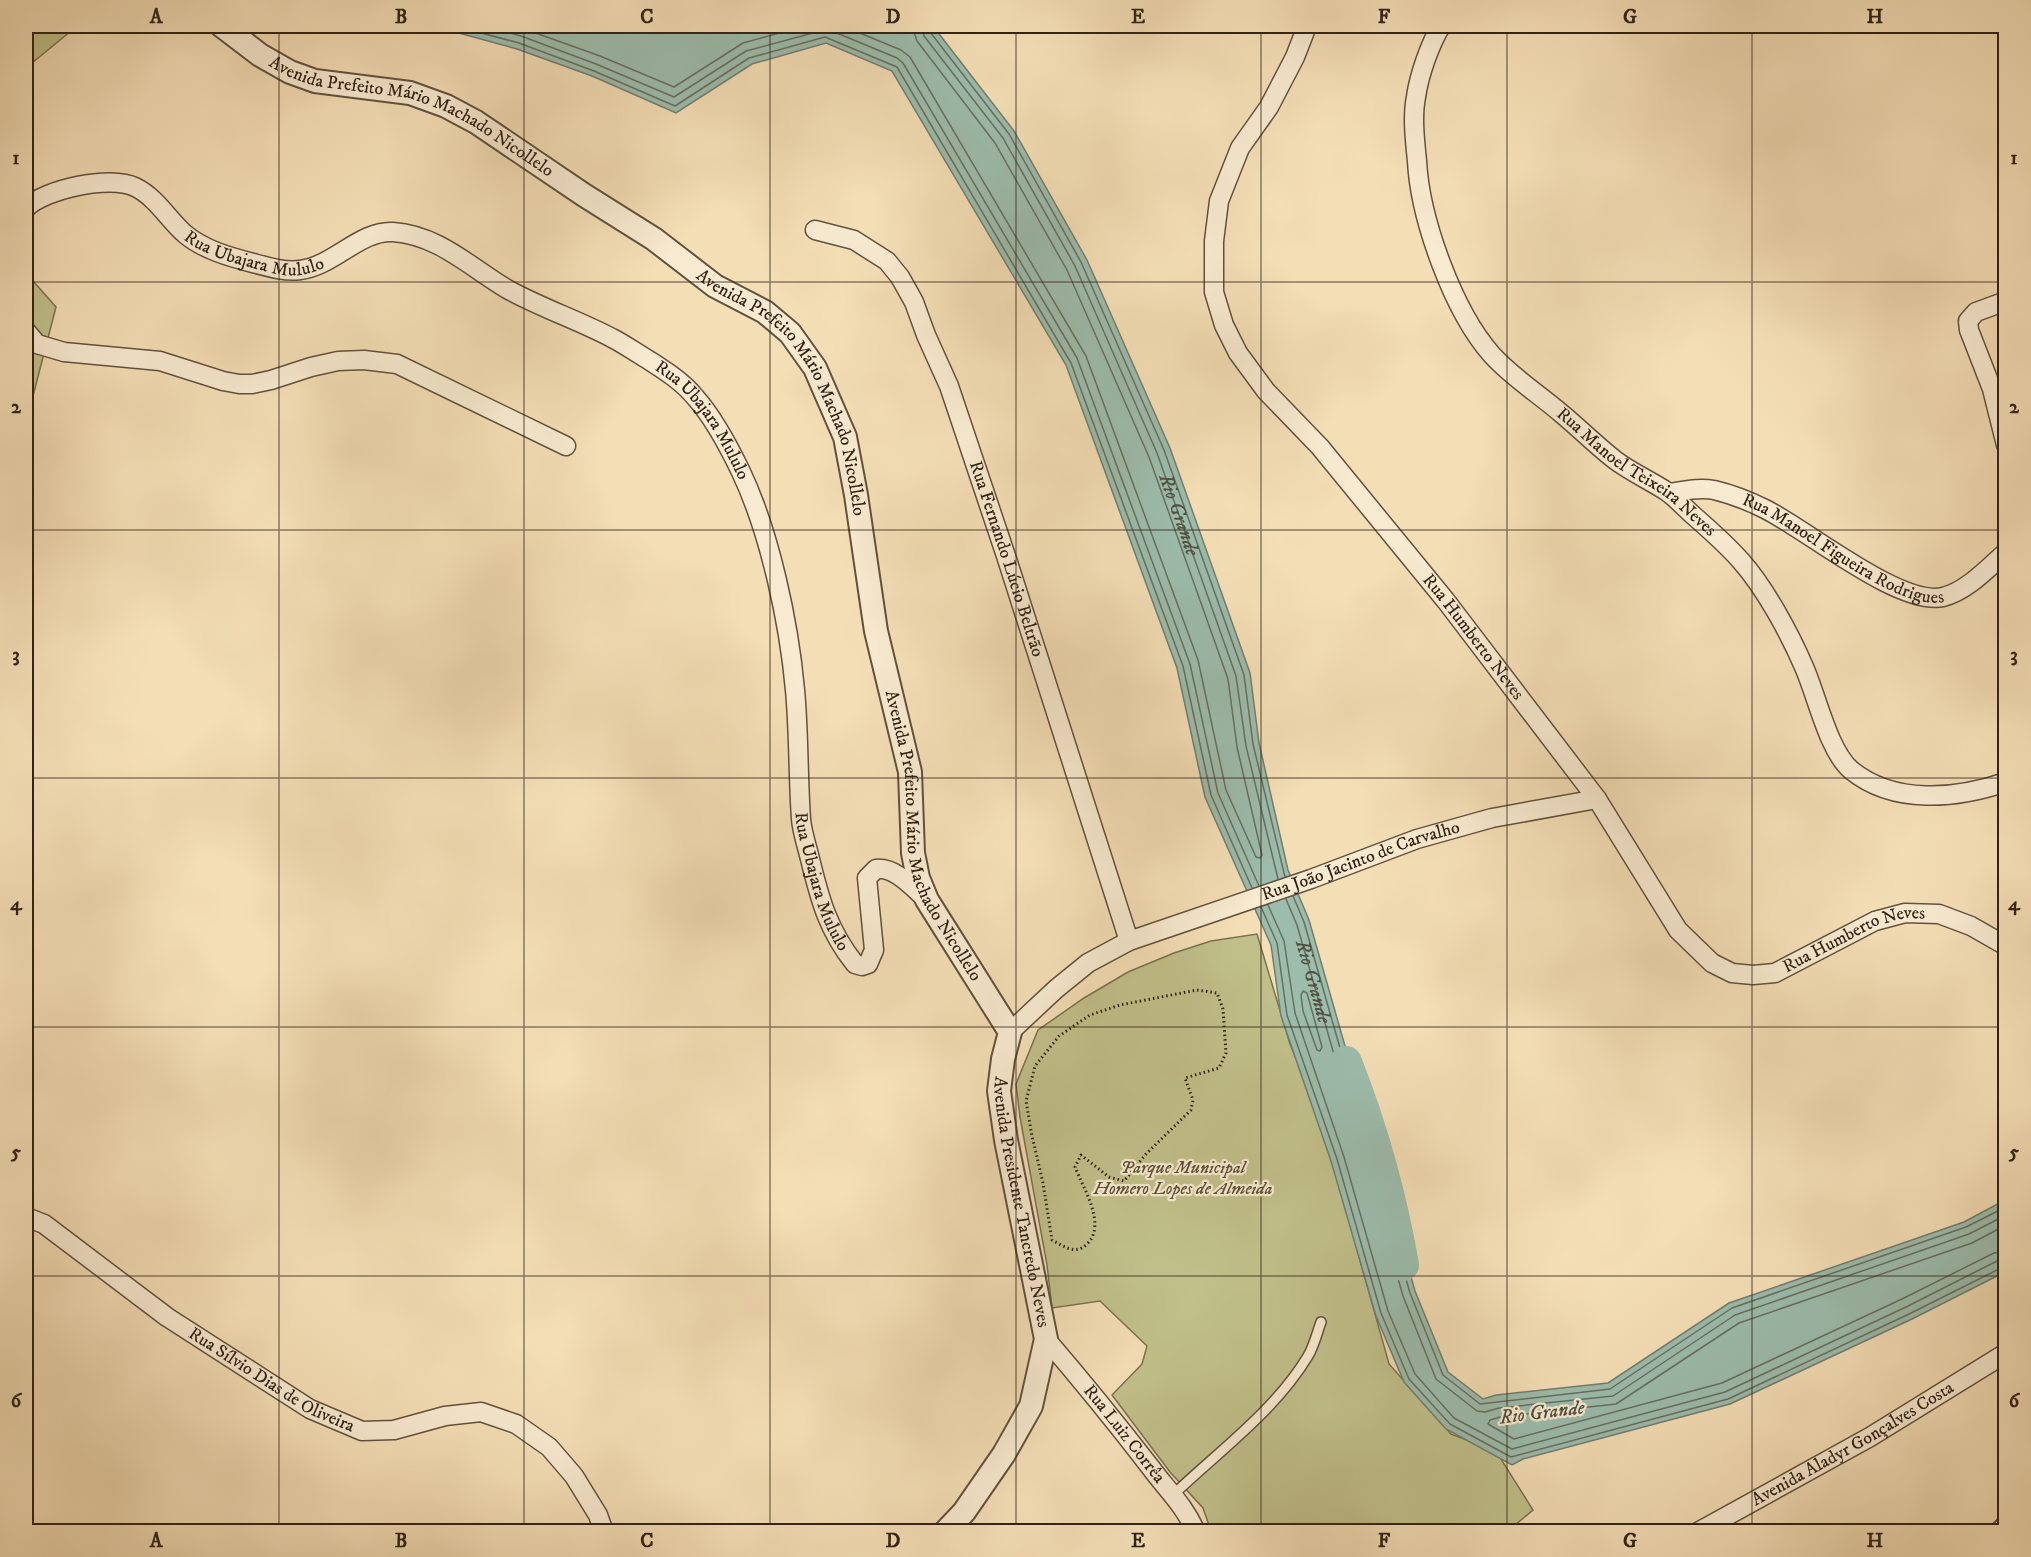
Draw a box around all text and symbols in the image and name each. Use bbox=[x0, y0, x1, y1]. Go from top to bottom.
text: A bbox=[149, 5, 164, 30]
text: B bbox=[395, 5, 407, 30]
text: C bbox=[640, 5, 654, 30]
text: D bbox=[886, 5, 901, 30]
text: E bbox=[1131, 5, 1145, 30]
text: F bbox=[1378, 5, 1391, 30]
text: G bbox=[1623, 5, 1637, 30]
text: H bbox=[1867, 5, 1884, 30]
street label: Avenida Prefeito Mário Machado Nicollelo bbox=[265, 51, 558, 182]
text: 1 bbox=[12, 146, 20, 171]
text: 1 bbox=[2010, 146, 2018, 171]
street label: Rua Ubajara Mululo bbox=[180, 226, 328, 281]
street label: Avenida Prefeito Mário Machado Nicollelo bbox=[692, 264, 870, 517]
street label: Rua Ubajara Mululo bbox=[651, 356, 754, 483]
text: 2 bbox=[11, 395, 22, 420]
text: 2 bbox=[2009, 395, 2020, 420]
street label: Rua Manoel Teixeira Neves bbox=[1552, 403, 1721, 541]
street label: Rua Fernando Lúcio Beltrão bbox=[964, 458, 1049, 660]
water label: Rio Grande bbox=[1152, 469, 1205, 560]
street label: Rua Manoel Figueira Rodrigues bbox=[1739, 489, 1946, 609]
street label: Rua Humberto Neves bbox=[1417, 570, 1529, 705]
text: 3 bbox=[12, 643, 20, 668]
text: 3 bbox=[2010, 643, 2018, 668]
street label: Avenida Prefeito Mário Machado Nicollelo bbox=[880, 688, 986, 986]
street label: Rua Ubajara Mululo bbox=[790, 811, 854, 956]
street label: Rua João Jacinto de Carvalho bbox=[1259, 816, 1463, 906]
text: 4 bbox=[10, 892, 23, 917]
text: 4 bbox=[2008, 892, 2021, 917]
street label: Rua Humberto Neves bbox=[1779, 902, 1925, 978]
water label: Rio Grande bbox=[1289, 936, 1337, 1027]
street label: Avenida Presidente Tancredo Neves bbox=[987, 1075, 1054, 1329]
text: 5 bbox=[10, 1140, 21, 1165]
text: 5 bbox=[2008, 1140, 2019, 1165]
park label: Parque Municipal Homero Lopes de Almeida bbox=[1092, 1157, 1273, 1200]
street label: Rua Sílvio Dias de Oliveira bbox=[184, 1323, 358, 1438]
street label: Avenida Aladyr Gonçalves Costa bbox=[1748, 1377, 1958, 1511]
street label: Rua Luiz Corrêa bbox=[1078, 1380, 1170, 1488]
text: 6 bbox=[11, 1389, 23, 1414]
text: 6 bbox=[2009, 1389, 2021, 1414]
water label: Rio Grande bbox=[1497, 1395, 1587, 1431]
text: A bbox=[149, 1529, 164, 1554]
text: B bbox=[395, 1529, 407, 1554]
text: C bbox=[640, 1529, 654, 1554]
text: D bbox=[886, 1529, 901, 1554]
text: E bbox=[1131, 1529, 1145, 1554]
text: F bbox=[1378, 1529, 1391, 1554]
text: G bbox=[1623, 1529, 1637, 1554]
text: H bbox=[1867, 1529, 1884, 1554]

